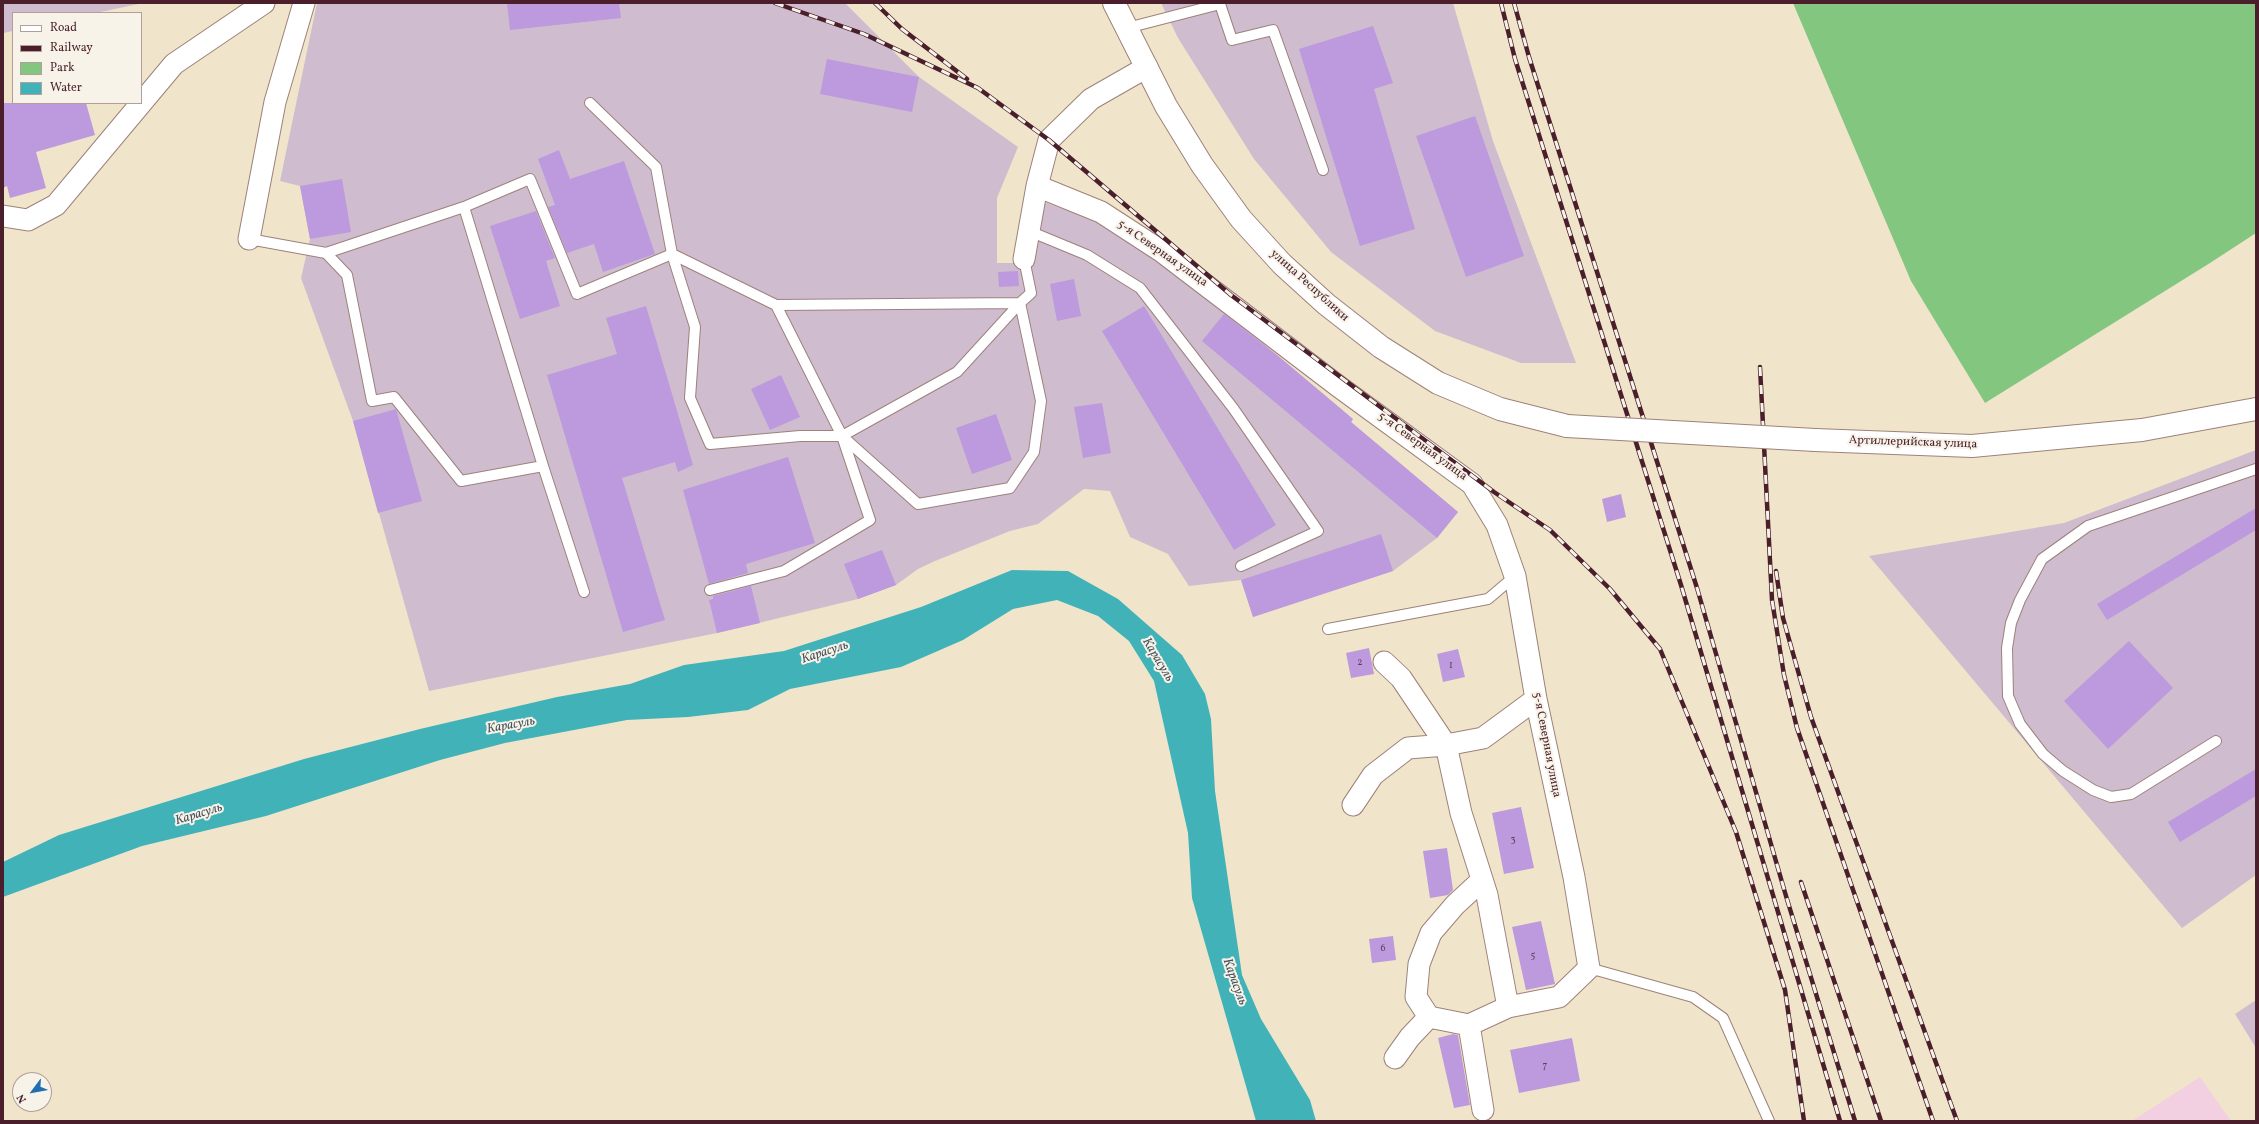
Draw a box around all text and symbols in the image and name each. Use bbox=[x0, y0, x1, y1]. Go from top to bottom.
legend bbox=[12, 12, 142, 104]
text: Road bbox=[50, 20, 77, 36]
text: Railway bbox=[50, 40, 93, 56]
text: Park bbox=[50, 60, 75, 76]
text: Water bbox=[50, 80, 82, 96]
street label: 5-я Северная улица bbox=[1114, 217, 1210, 291]
street label: улица Республики bbox=[1267, 247, 1351, 325]
street label: 5-я Северная улица bbox=[1374, 410, 1470, 484]
street label: Артиллерийская улица bbox=[1848, 434, 1978, 452]
water label: Карасуль bbox=[1138, 635, 1176, 685]
water label: Карасуль bbox=[800, 638, 850, 668]
house number: 2 bbox=[1357, 657, 1363, 669]
house number: 1 bbox=[1449, 660, 1453, 672]
street label: 5-я Северная улица bbox=[1529, 691, 1563, 799]
water label: Карасуль bbox=[486, 714, 536, 738]
water label: Карасуль bbox=[174, 800, 224, 830]
house number: 3 bbox=[1510, 834, 1516, 846]
house number: 6 bbox=[1380, 943, 1386, 955]
house number: 5 bbox=[1531, 950, 1535, 962]
water label: Карасуль bbox=[1218, 957, 1250, 1007]
house number: 7 bbox=[1543, 1060, 1547, 1072]
north arrow bbox=[12, 1072, 52, 1112]
text: N bbox=[14, 1091, 31, 1105]

